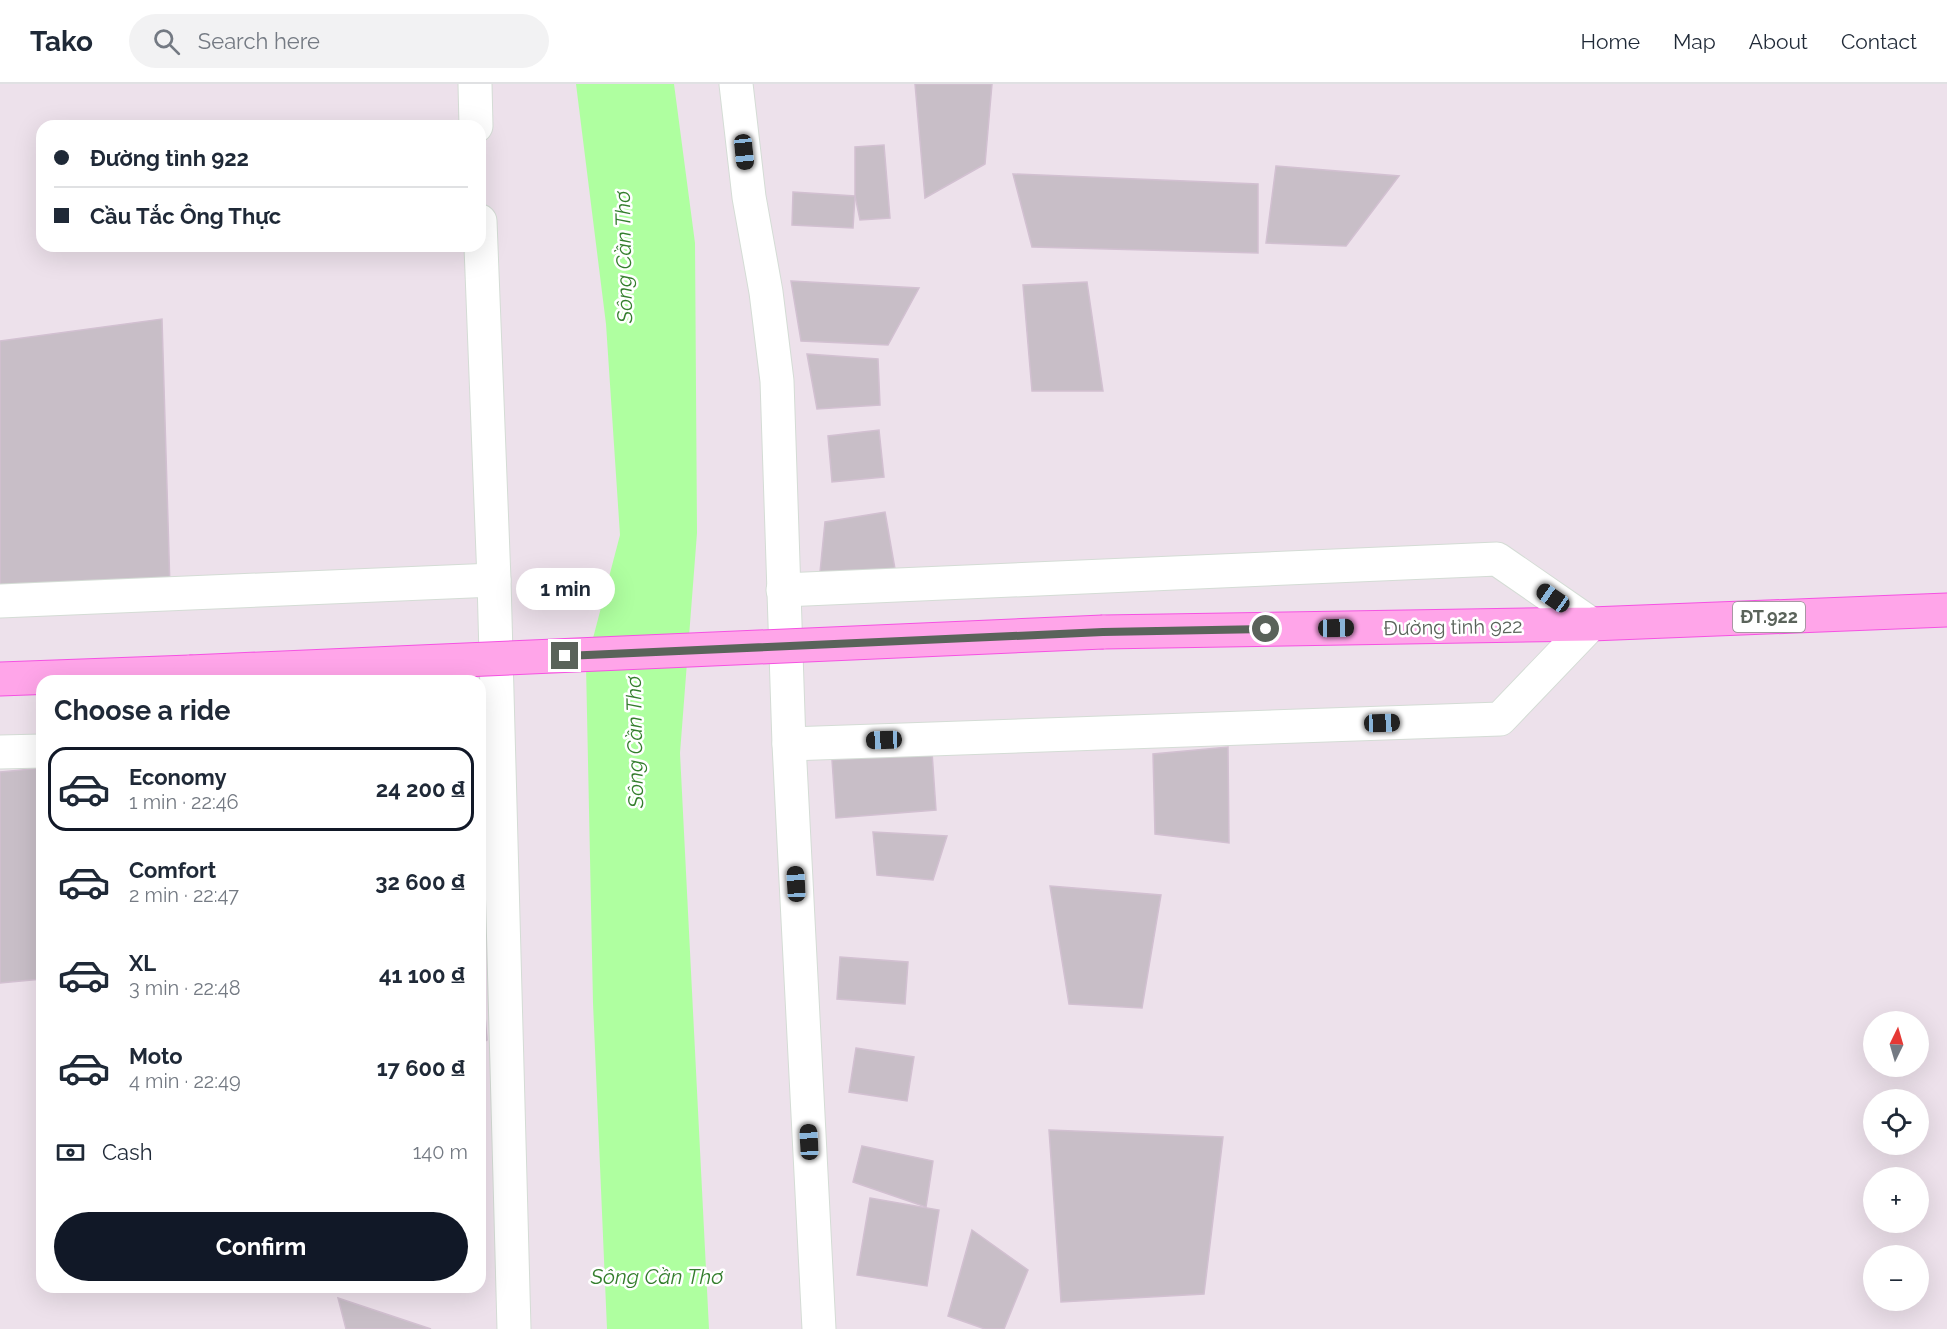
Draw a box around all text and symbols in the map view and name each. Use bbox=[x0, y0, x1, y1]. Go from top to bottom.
search box bbox=[129, 14, 549, 68]
text: Tako bbox=[30, 25, 93, 58]
icon: search bbox=[150, 25, 183, 58]
text: Search here bbox=[198, 28, 320, 54]
text: Home bbox=[1581, 29, 1640, 54]
text: Map bbox=[1673, 29, 1716, 54]
text: About bbox=[1749, 29, 1808, 54]
text: Contact bbox=[1841, 29, 1917, 54]
car bbox=[733, 133, 755, 171]
text: Đường tỉnh 922 bbox=[90, 145, 249, 171]
water label: Sông Cần Thơ bbox=[610, 191, 637, 324]
text: Cầu Tắc Ông Thực bbox=[90, 203, 281, 229]
callout: 1 min bbox=[516, 569, 614, 611]
text: 1 min bbox=[540, 577, 591, 601]
car bbox=[1533, 580, 1573, 616]
road number: ĐT.922 bbox=[1733, 602, 1805, 632]
street label: Đường tỉnh 922 bbox=[1383, 614, 1523, 640]
route start bbox=[1252, 615, 1279, 642]
car bbox=[1318, 619, 1354, 637]
route end bbox=[551, 642, 578, 669]
water label: Sông Cần Thơ bbox=[621, 676, 648, 809]
text: Choose a ride bbox=[54, 695, 230, 726]
car bbox=[1364, 713, 1400, 733]
car bbox=[866, 730, 902, 750]
icon: car bbox=[57, 762, 111, 816]
text: Economy bbox=[129, 764, 227, 790]
text: 24 200 ₫ bbox=[376, 776, 465, 802]
text: 1 min · 22:46 bbox=[129, 790, 239, 814]
icon: car bbox=[57, 855, 111, 909]
text: Comfort bbox=[129, 857, 216, 883]
car bbox=[786, 866, 806, 902]
text: 32 600 ₫ bbox=[375, 869, 465, 895]
text: 2 min · 22:47 bbox=[129, 883, 239, 907]
icon: car bbox=[57, 948, 111, 1002]
text: XL bbox=[129, 950, 156, 976]
text: 41 100 ₫ bbox=[379, 962, 465, 988]
text: 3 min · 22:48 bbox=[129, 976, 241, 1000]
north arrow bbox=[1863, 1011, 1929, 1077]
map controls bbox=[1863, 1011, 1929, 1311]
icon: car bbox=[57, 1041, 111, 1095]
text: Moto bbox=[129, 1043, 183, 1069]
text: 17 600 ₫ bbox=[377, 1055, 465, 1081]
text: 4 min · 22:49 bbox=[129, 1069, 241, 1093]
button: locate bbox=[1863, 1089, 1929, 1155]
car bbox=[799, 1124, 819, 1160]
icon: cash bbox=[54, 1136, 87, 1169]
text: Cash bbox=[102, 1139, 153, 1165]
text: 140 m bbox=[413, 1140, 468, 1164]
button: + bbox=[1863, 1167, 1929, 1233]
button: Confirm bbox=[54, 1212, 468, 1281]
button: − bbox=[1863, 1245, 1929, 1311]
water label: Sông Cần Thơ bbox=[590, 1264, 723, 1289]

